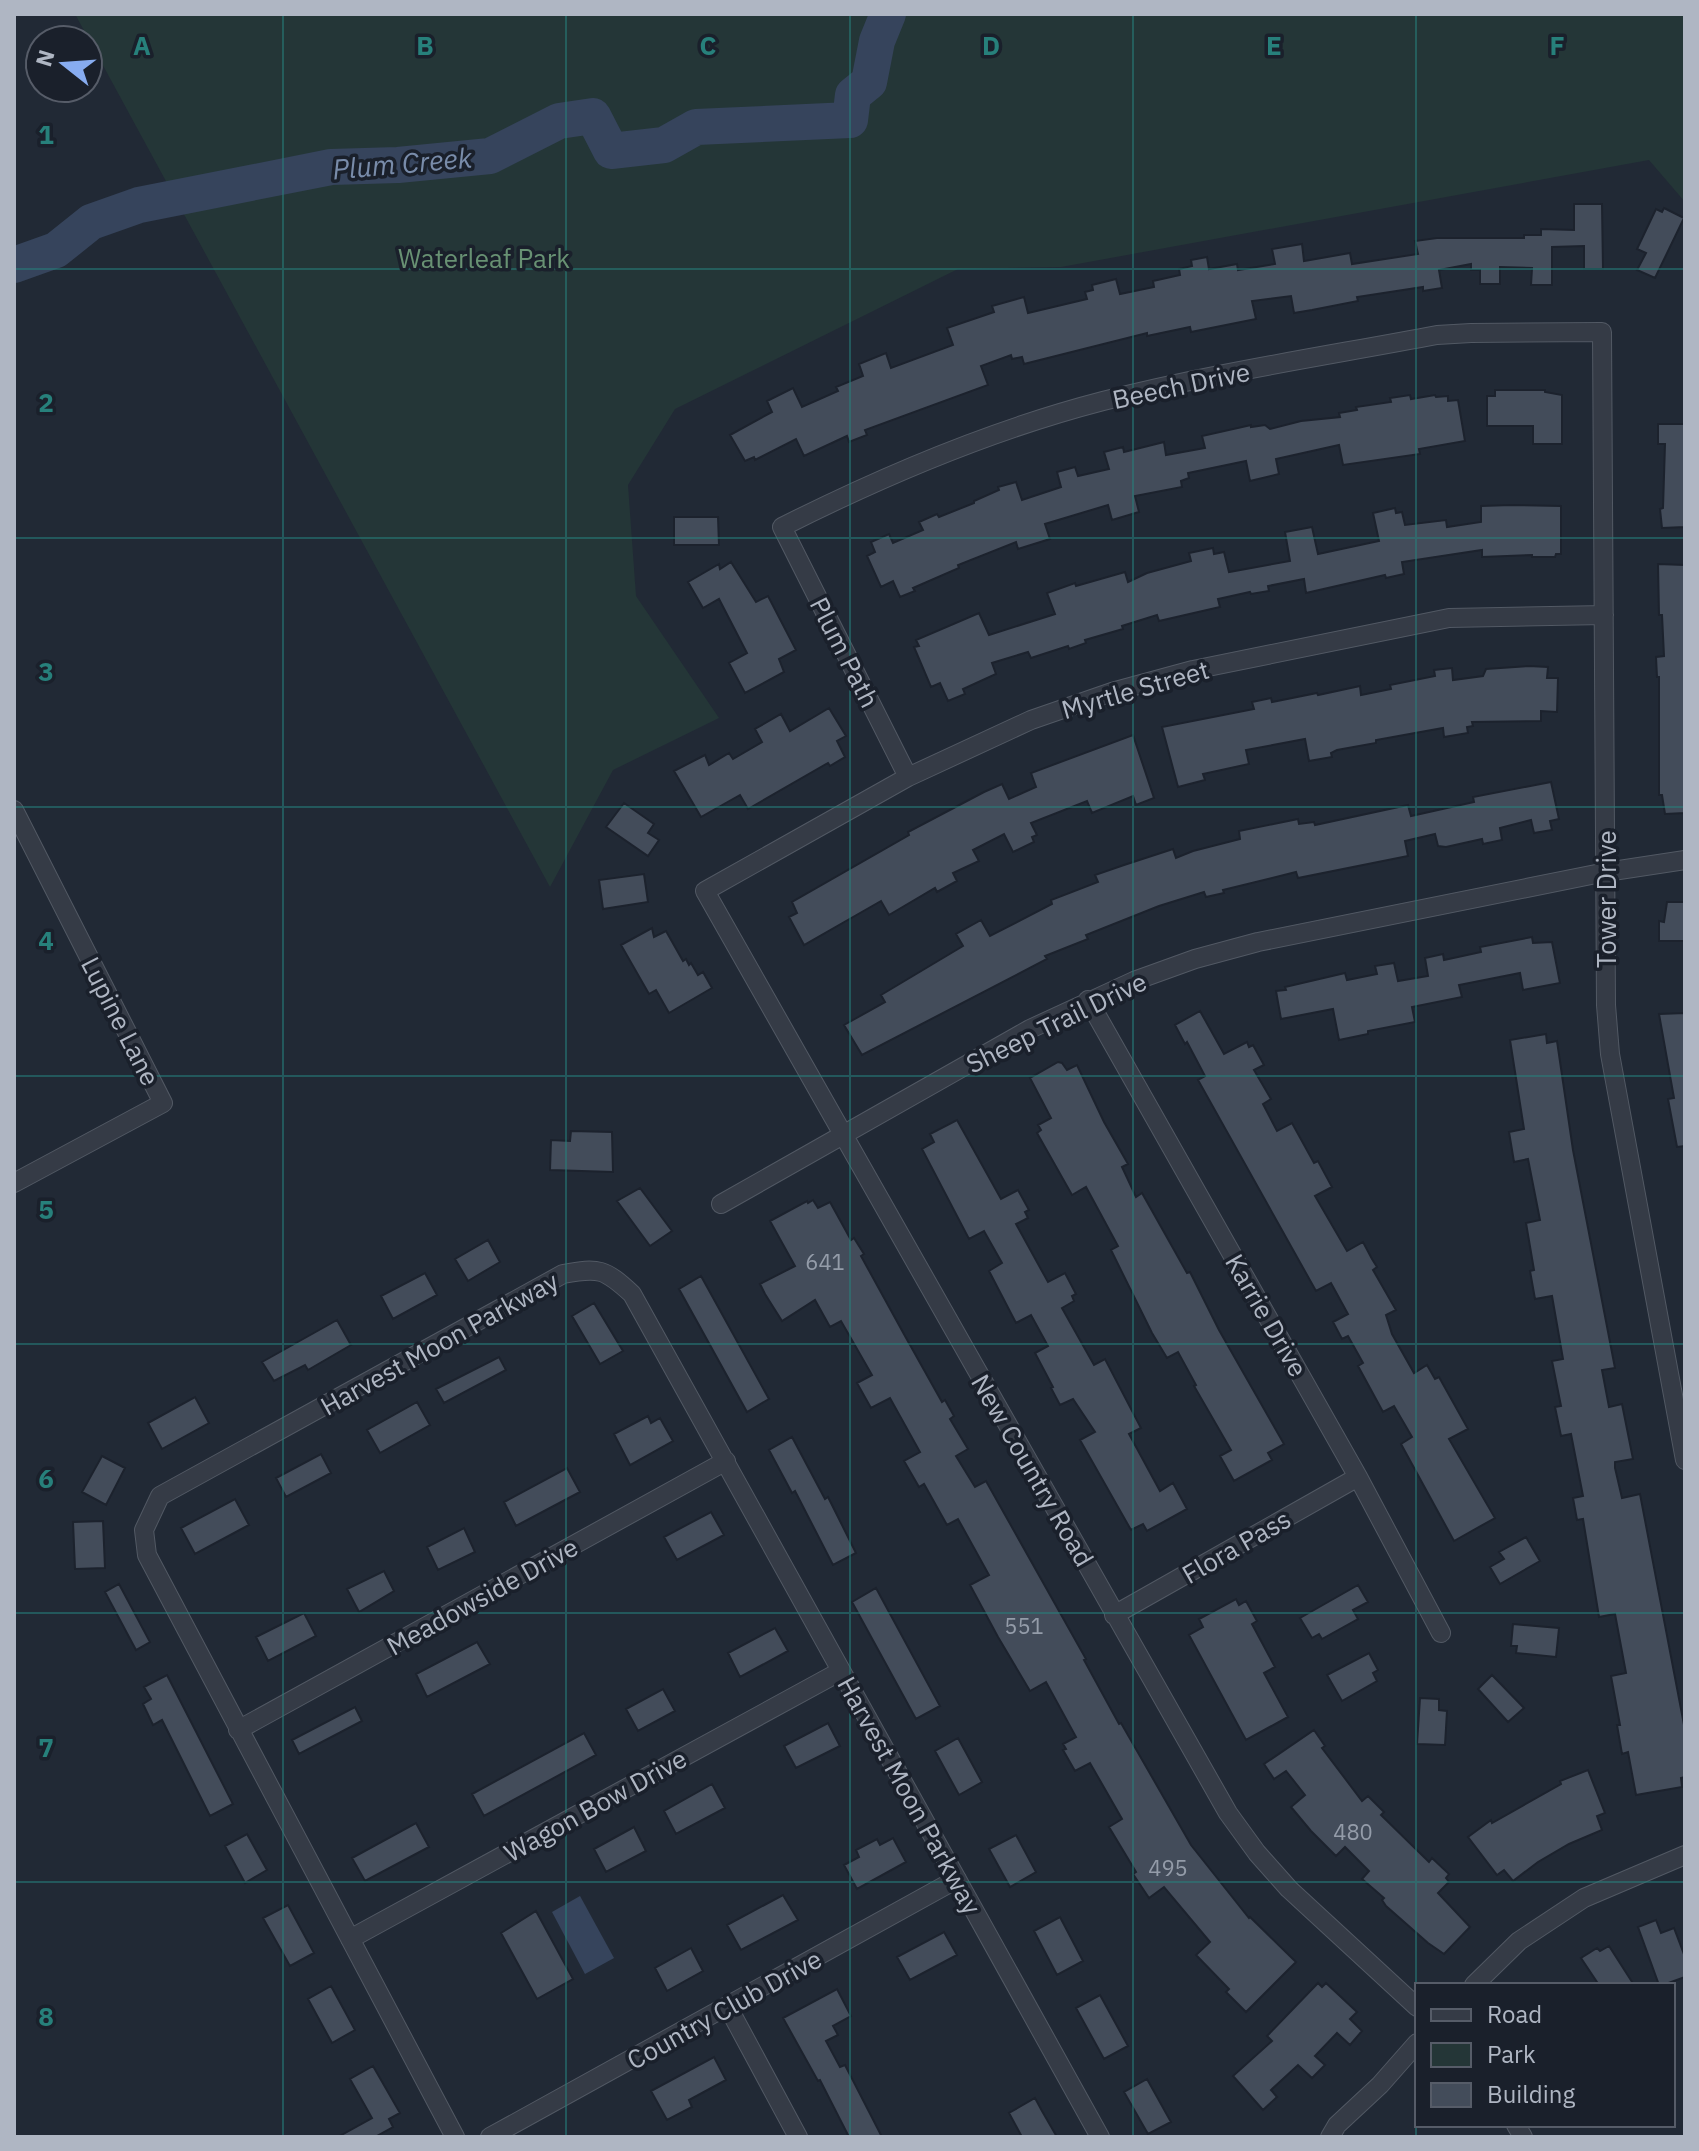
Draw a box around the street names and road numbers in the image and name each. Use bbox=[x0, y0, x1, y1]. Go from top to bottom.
street label: Beech Drive bbox=[1109, 354, 1253, 416]
street label: Plum Path bbox=[803, 591, 887, 713]
street label: Myrtle Street bbox=[1057, 652, 1213, 726]
street label: Tower Drive bbox=[1589, 830, 1623, 968]
street label: Lupine Lane bbox=[74, 951, 168, 1091]
street label: Sheep Trail Drive bbox=[960, 964, 1152, 1080]
street label: Karrie Drive bbox=[1218, 1247, 1316, 1383]
street label: Harvest Moon Parkway bbox=[314, 1263, 564, 1423]
street label: New Country Road bbox=[964, 1368, 1102, 1572]
street label: Flora Pass bbox=[1175, 1501, 1297, 1591]
street label: Meadowside Drive bbox=[380, 1529, 584, 1663]
street label: Harvest Moon Parkway bbox=[830, 1670, 990, 1920]
street label: Wagon Bow Drive bbox=[498, 1741, 692, 1869]
street label: Country Club Drive bbox=[620, 1941, 828, 2077]

